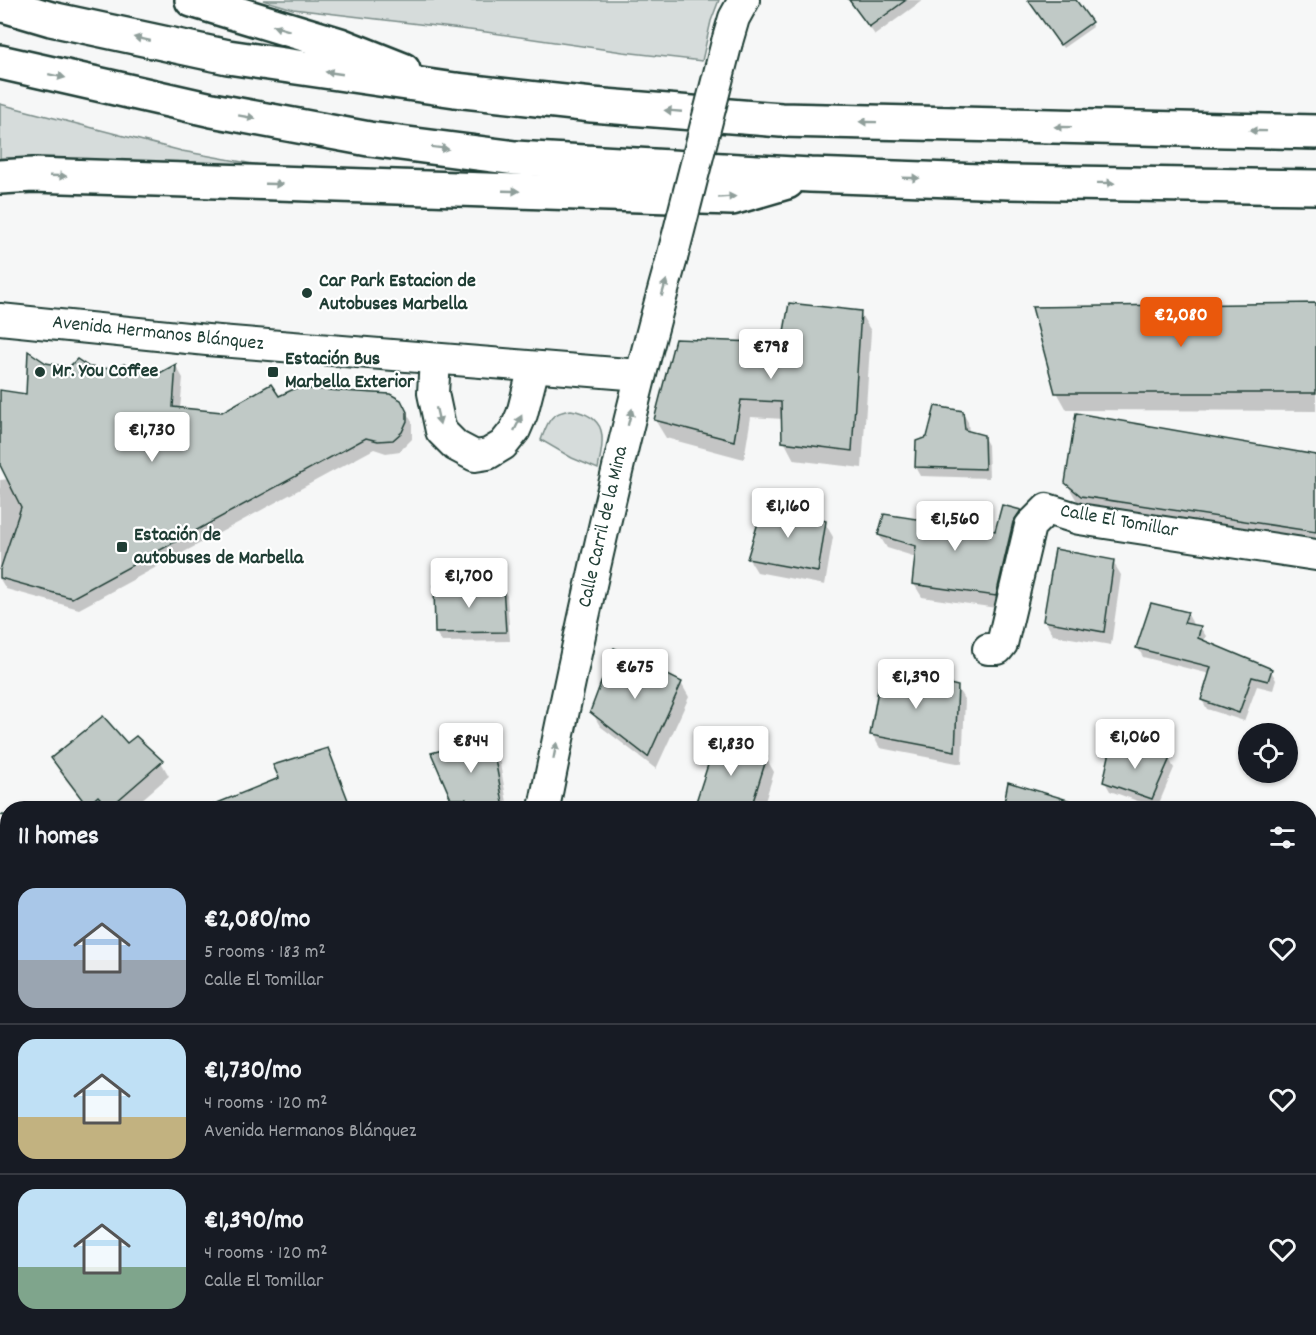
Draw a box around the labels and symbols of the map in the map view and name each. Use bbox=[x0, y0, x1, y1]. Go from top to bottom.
one-way arrow bbox=[272, 23, 290, 32]
one-way arrow bbox=[133, 34, 152, 43]
one-way arrow bbox=[325, 68, 344, 77]
one-way arrow bbox=[47, 72, 66, 81]
one-way arrow bbox=[663, 106, 682, 116]
one-way arrow bbox=[238, 113, 257, 122]
one-way arrow bbox=[858, 118, 877, 127]
one-way arrow bbox=[1053, 122, 1072, 132]
one-way arrow bbox=[1248, 127, 1267, 136]
one-way arrow bbox=[430, 143, 449, 152]
one-way arrow bbox=[49, 171, 68, 181]
one-way arrow bbox=[901, 174, 920, 183]
one-way arrow bbox=[265, 179, 284, 188]
one-way arrow bbox=[1096, 179, 1115, 188]
one-way arrow bbox=[502, 187, 521, 196]
one-way arrow bbox=[718, 193, 737, 202]
place label: Car Park Estacion de Autobuses Marbella bbox=[319, 268, 476, 319]
one-way arrow bbox=[659, 279, 669, 297]
marker: Car Park Estacion de Autobuses Marbella bbox=[300, 286, 314, 300]
pin: €2,080 bbox=[1132, 297, 1230, 348]
street label: Avenida Hermanos Blánquez bbox=[51, 309, 265, 359]
pin: €798 bbox=[735, 329, 807, 380]
place label: Estación Bus Marbella Exterior bbox=[285, 346, 415, 397]
place label: Mr. You Coffee bbox=[52, 358, 159, 386]
marker: Mr. You Coffee bbox=[33, 365, 47, 379]
marker: Estación Bus Marbella Exterior bbox=[266, 365, 280, 379]
one-way arrow bbox=[434, 407, 443, 426]
one-way arrow bbox=[625, 408, 635, 427]
pin: €1,730 bbox=[103, 412, 201, 463]
one-way arrow bbox=[513, 414, 522, 431]
street label: Calle Carril de la Mina bbox=[572, 443, 636, 610]
pin: €1,160 bbox=[739, 488, 837, 539]
street label: Calle El Tomillar bbox=[1058, 498, 1181, 546]
pin: €1,560 bbox=[906, 501, 1004, 552]
place label: Estación de autobuses de Marbella bbox=[134, 522, 304, 573]
marker: Estación de autobuses de Marbella bbox=[115, 540, 129, 554]
pin: €1,700 bbox=[420, 558, 518, 609]
pin: €675 bbox=[599, 649, 671, 700]
pin: €1,390 bbox=[867, 659, 965, 710]
pin: €1,060 bbox=[1086, 719, 1184, 770]
pin: €844 bbox=[435, 723, 507, 774]
pin: €1,830 bbox=[682, 726, 780, 777]
one-way arrow bbox=[551, 741, 560, 760]

